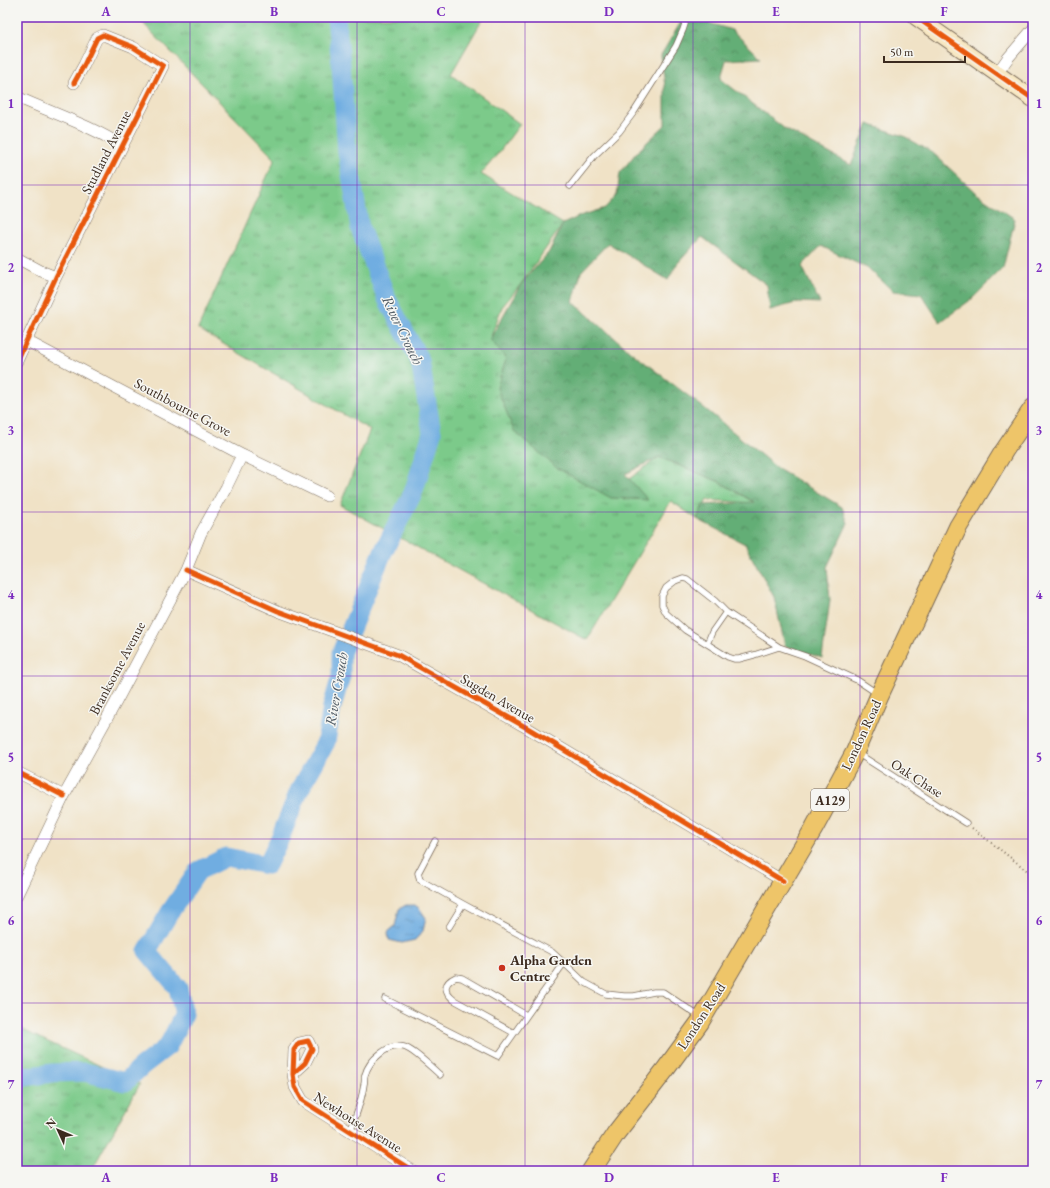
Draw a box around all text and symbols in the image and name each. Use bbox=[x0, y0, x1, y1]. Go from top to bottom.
text: A bbox=[100, 3, 111, 20]
text: B bbox=[270, 3, 278, 20]
text: C bbox=[436, 3, 446, 20]
text: D bbox=[604, 3, 614, 20]
text: E bbox=[772, 3, 780, 20]
text: F bbox=[940, 3, 948, 20]
scale bar bbox=[884, 38, 965, 64]
text: 50 m bbox=[890, 44, 914, 60]
text: 1 bbox=[8, 95, 15, 112]
text: 1 bbox=[1036, 95, 1043, 112]
street label: Studland Avenue bbox=[77, 107, 135, 197]
text: 2 bbox=[8, 259, 15, 276]
text: 2 bbox=[1036, 259, 1043, 276]
water label: River Crouch bbox=[378, 292, 428, 368]
street label: Southbourne Grove bbox=[131, 374, 235, 440]
text: 3 bbox=[8, 422, 15, 439]
text: 3 bbox=[1036, 422, 1043, 439]
text: 4 bbox=[8, 586, 15, 603]
text: 4 bbox=[1036, 586, 1043, 603]
street label: Branksome Avenue bbox=[85, 618, 149, 718]
water label: River Crouch bbox=[320, 650, 352, 727]
street label: Sugden Avenue bbox=[458, 669, 539, 727]
street label: London Road bbox=[837, 696, 886, 773]
text: 5 bbox=[8, 749, 14, 766]
text: 5 bbox=[1036, 749, 1042, 766]
street label: Oak Chase bbox=[888, 755, 947, 802]
road number: A129 bbox=[811, 789, 849, 811]
text: 6 bbox=[8, 912, 15, 929]
text: 6 bbox=[1036, 912, 1043, 929]
place label: Alpha Garden Centre bbox=[509, 951, 592, 985]
marker: Alpha Garden Centre bbox=[497, 963, 507, 973]
street label: London Road bbox=[673, 978, 730, 1053]
text: 7 bbox=[8, 1076, 15, 1093]
text: 7 bbox=[1036, 1076, 1043, 1093]
street label: Newhouse Avenue bbox=[311, 1088, 406, 1157]
north arrow bbox=[38, 1110, 78, 1150]
text: N bbox=[43, 1115, 59, 1131]
text: A bbox=[100, 1169, 111, 1186]
text: B bbox=[270, 1169, 278, 1186]
text: C bbox=[436, 1169, 446, 1186]
text: D bbox=[604, 1169, 614, 1186]
text: E bbox=[772, 1169, 780, 1186]
text: F bbox=[940, 1169, 948, 1186]

